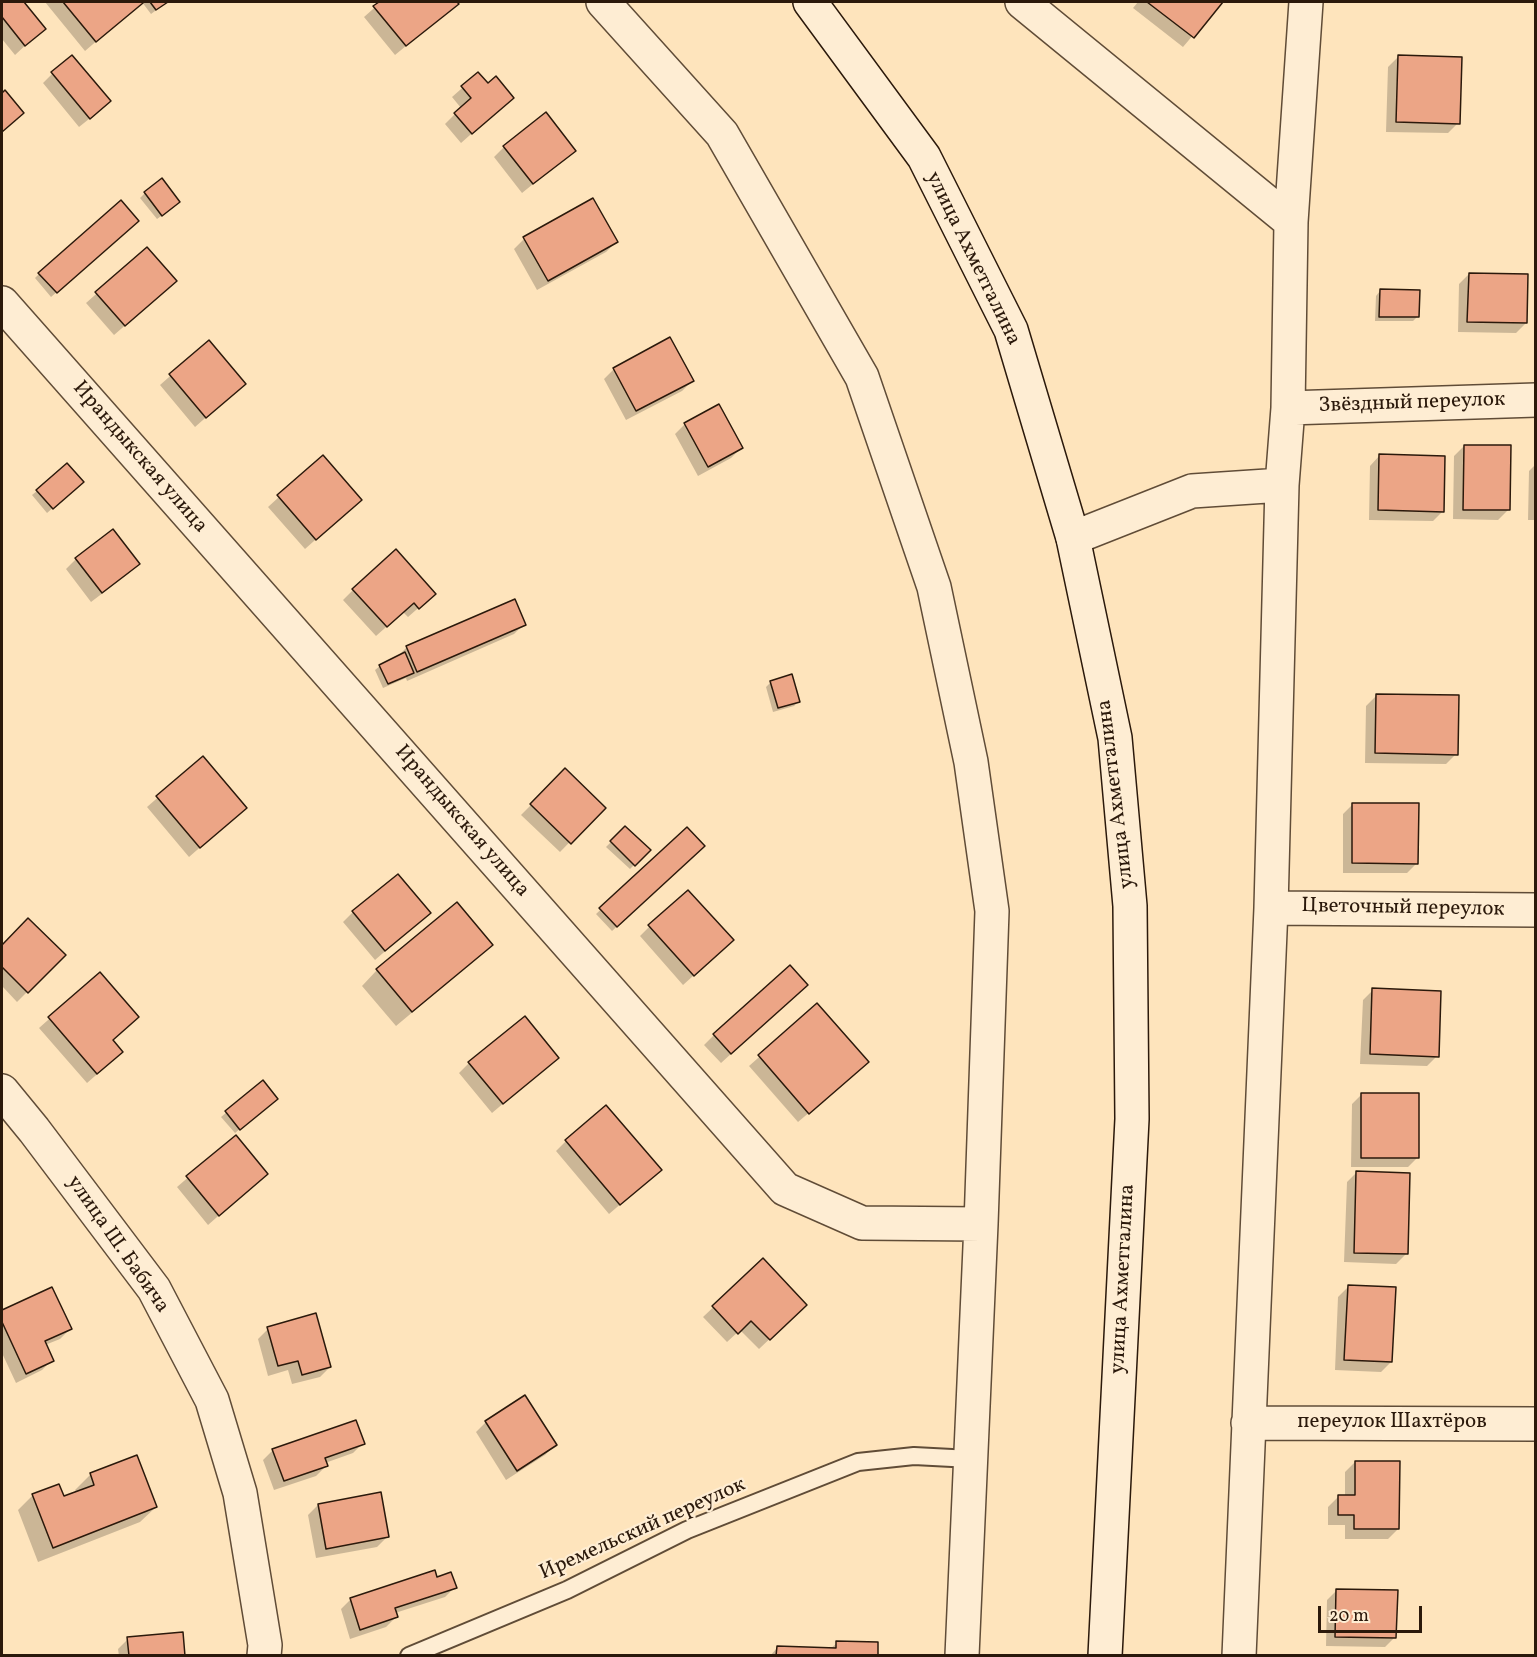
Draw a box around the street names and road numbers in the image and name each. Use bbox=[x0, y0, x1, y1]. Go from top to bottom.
street label: улица Ахметгалина bbox=[919, 168, 1025, 350]
street label: Ирандыкская улица bbox=[66, 377, 212, 539]
street label: Звёздный переулок bbox=[1318, 388, 1506, 420]
street label: улица Ахметгалина bbox=[1093, 698, 1141, 890]
street label: Ирандыкская улица bbox=[388, 741, 534, 903]
street label: Цветочный переулок bbox=[1301, 895, 1505, 923]
street label: улица Ш. Бабича bbox=[60, 1171, 174, 1319]
street label: улица Ахметгалина bbox=[1106, 1183, 1142, 1375]
street label: переулок Шахтёров bbox=[1297, 1410, 1487, 1436]
street label: Иремельский переулок bbox=[536, 1473, 750, 1587]

